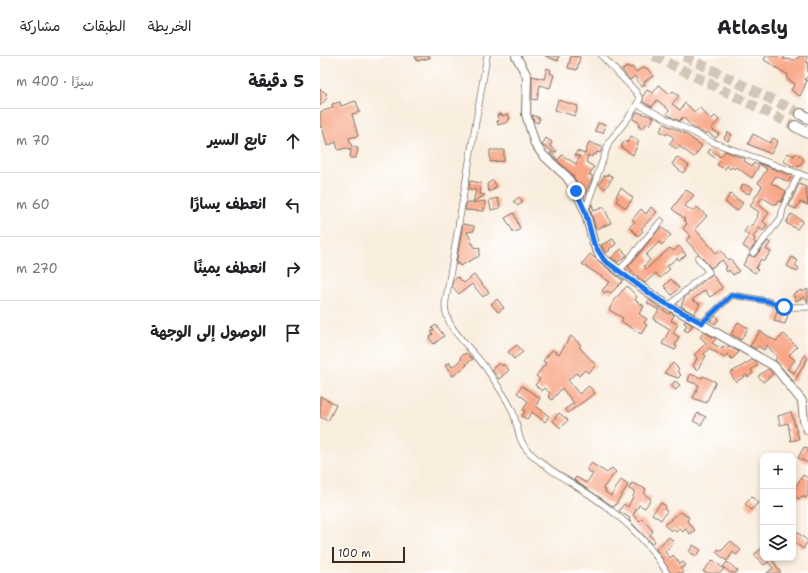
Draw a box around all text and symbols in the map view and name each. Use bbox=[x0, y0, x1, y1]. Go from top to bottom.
text: Atlasly bbox=[717, 15, 788, 40]
text: مشاركة bbox=[20, 17, 60, 35]
text: الطبقات bbox=[82, 17, 126, 35]
text: الخريطة bbox=[148, 17, 191, 35]
text: 5 دقيقة bbox=[248, 70, 304, 92]
text: سيرًا · 400 m bbox=[16, 73, 94, 90]
text: تابع السير bbox=[207, 130, 266, 150]
icon: ahead bbox=[282, 130, 304, 152]
text: 70 m bbox=[16, 132, 50, 149]
route end bbox=[567, 182, 585, 200]
text: انعطف يسارًا bbox=[190, 194, 266, 214]
icon: left bbox=[282, 194, 304, 216]
text: 60 m bbox=[16, 196, 50, 213]
text: انعطف يمينًا bbox=[194, 258, 266, 278]
icon: right bbox=[282, 258, 304, 280]
text: 270 m bbox=[16, 260, 58, 277]
route start bbox=[775, 298, 793, 316]
text: الوصول إلى الوجهة bbox=[150, 322, 266, 342]
icon: arrive bbox=[282, 322, 304, 344]
map controls bbox=[760, 453, 796, 561]
button: + bbox=[760, 453, 796, 489]
button: − bbox=[760, 489, 796, 525]
button: layers bbox=[760, 525, 796, 561]
scale bar bbox=[332, 545, 405, 564]
text: 100 m bbox=[338, 546, 371, 561]

